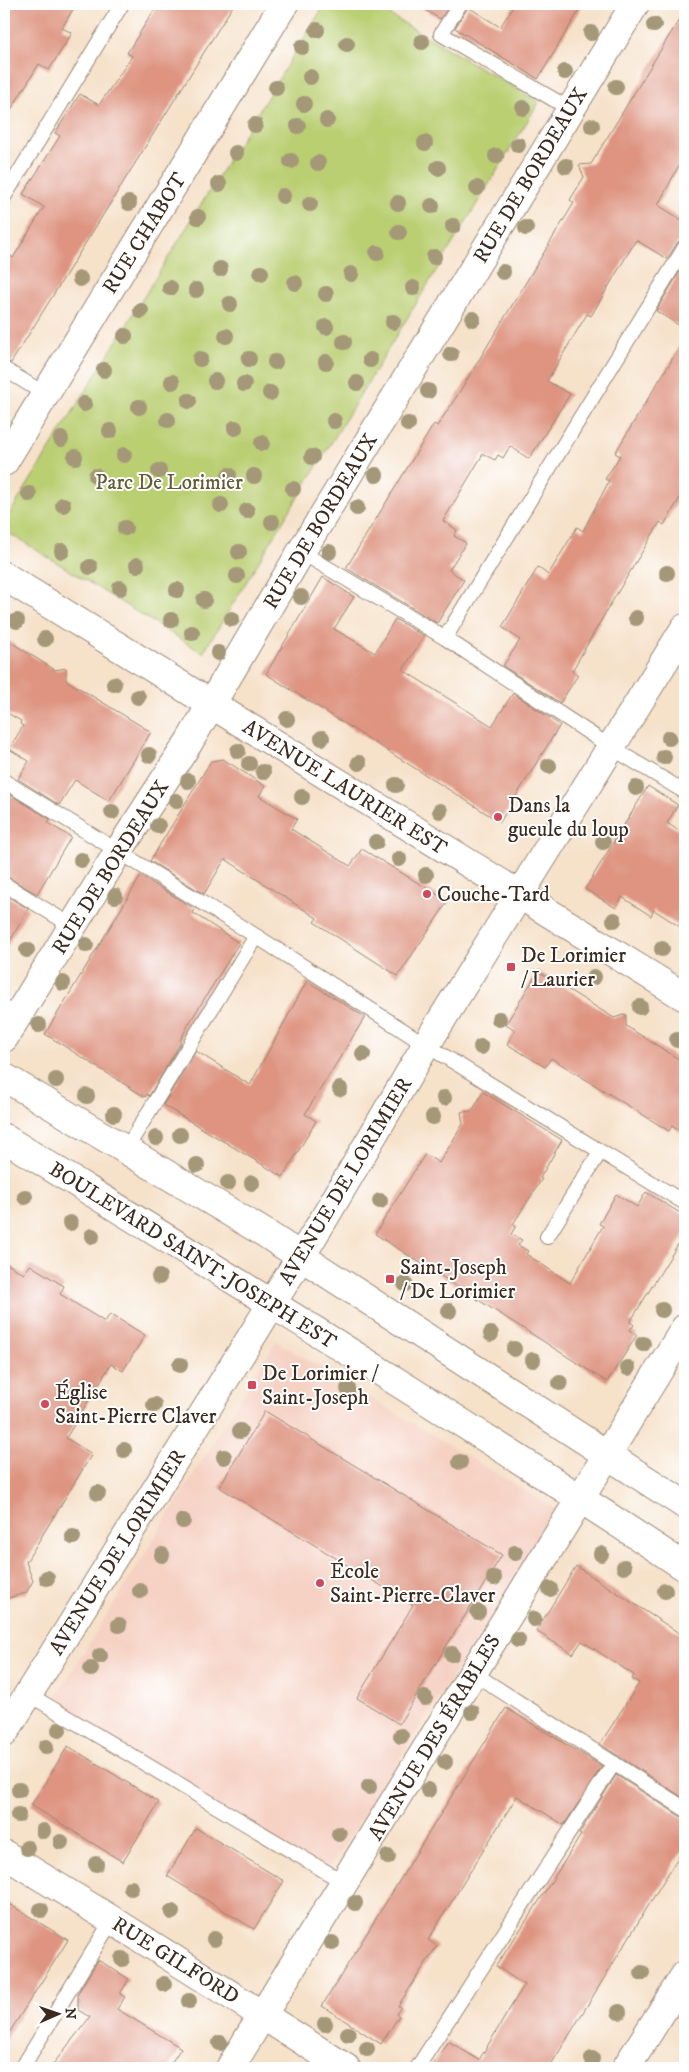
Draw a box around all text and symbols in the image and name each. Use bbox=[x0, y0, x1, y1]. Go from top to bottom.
street label: RUE DE BORDEAUX bbox=[468, 83, 594, 268]
street label: RUE CHABOT bbox=[97, 168, 193, 299]
street label: RUE DE BORDEAUX bbox=[258, 429, 384, 614]
park label: Parc De Lorimier bbox=[95, 470, 243, 496]
street label: AVENUE LAURIER EST bbox=[237, 714, 452, 862]
street label: RUE DE BORDEAUX bbox=[47, 776, 175, 959]
place label: Dans la gueule du loup bbox=[508, 793, 629, 843]
marker: Dans la gueule du loup bbox=[492, 811, 504, 823]
place label: Couche-Tard bbox=[437, 882, 550, 908]
marker: Couche-Tard bbox=[421, 888, 433, 900]
place label: De Lorimier / Laurier bbox=[521, 943, 626, 993]
marker: De Lorimier / Laurier bbox=[505, 961, 517, 973]
street label: AVENUE DE LORIMIER bbox=[274, 1073, 418, 1290]
street label: BOULEVARD SAINT-JOSEPH EST bbox=[44, 1156, 341, 1355]
place label: Saint-Joseph / De Lorimier bbox=[400, 1255, 515, 1305]
marker: Saint-Joseph / De Lorimier bbox=[384, 1273, 396, 1285]
place label: De Lorimier / Saint-Joseph bbox=[262, 1361, 380, 1411]
place label: Église Saint-Pierre Claver bbox=[55, 1379, 217, 1430]
marker: De Lorimier / Saint-Joseph bbox=[246, 1379, 258, 1391]
marker: Église Saint-Pierre Claver bbox=[39, 1398, 51, 1410]
street label: AVENUE DE LORIMIER bbox=[44, 1445, 192, 1660]
place label: École Saint-Pierre-Claver bbox=[330, 1558, 496, 1609]
marker: École Saint-Pierre-Claver bbox=[314, 1577, 326, 1589]
street label: AVENUE DES ÉRABLES bbox=[362, 1629, 507, 1845]
street label: RUE GILFORD bbox=[107, 1911, 244, 2010]
north arrow bbox=[32, 1990, 82, 2040]
text: N bbox=[61, 2008, 79, 2020]

